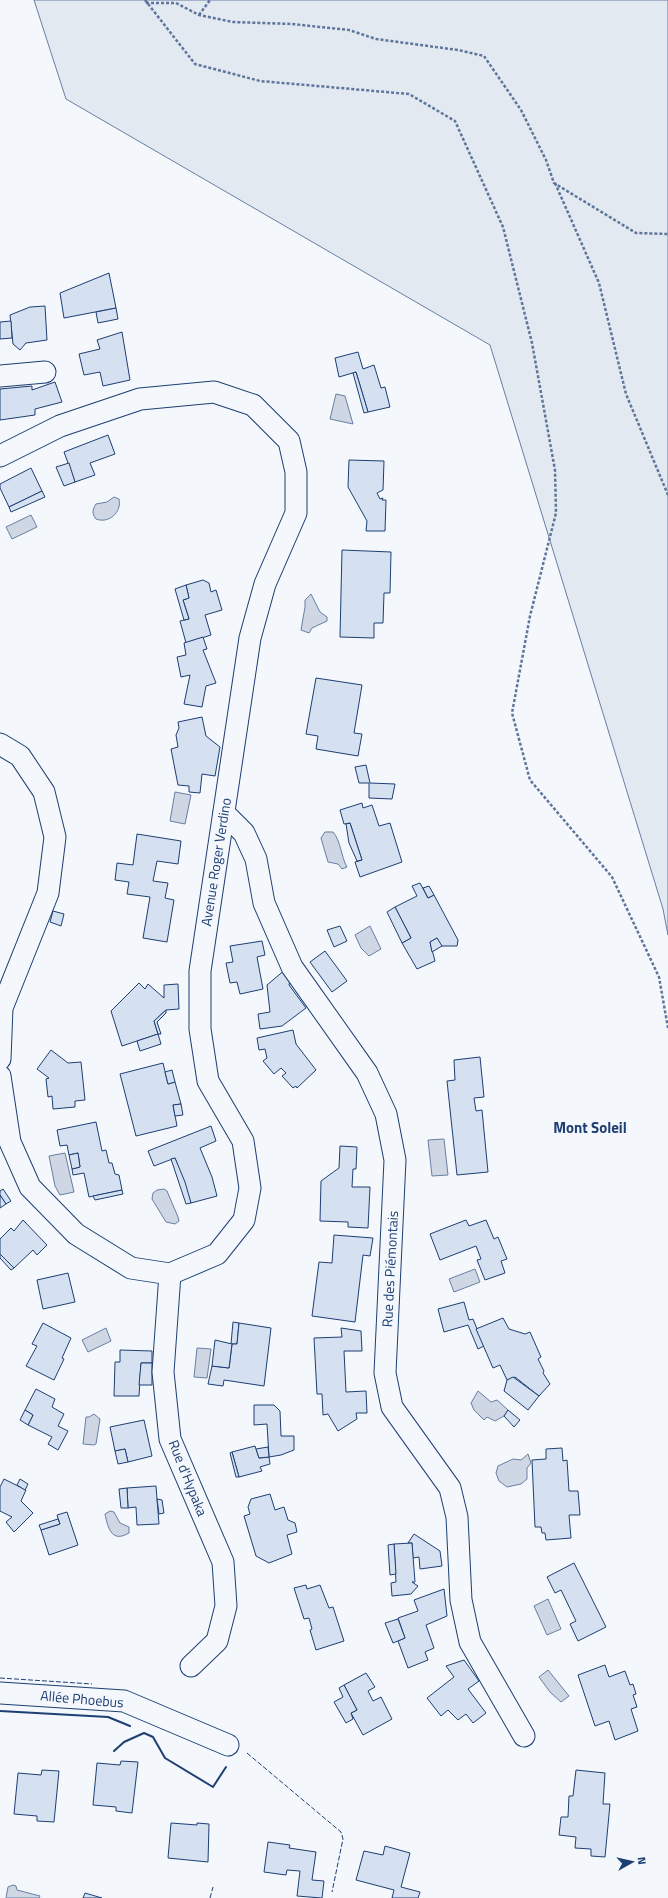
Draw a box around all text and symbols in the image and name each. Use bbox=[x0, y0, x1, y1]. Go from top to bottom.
street label: Avenue Roger Verdino bbox=[195, 796, 236, 928]
district label: Mont Soleil bbox=[553, 1116, 627, 1139]
street label: Rue des Piémontais bbox=[376, 1210, 403, 1328]
street label: Rue d'Hypaka bbox=[164, 1436, 213, 1519]
street label: Allée Phoebus bbox=[39, 1684, 125, 1713]
north arrow bbox=[612, 1842, 652, 1882]
text: N bbox=[633, 1856, 650, 1865]

